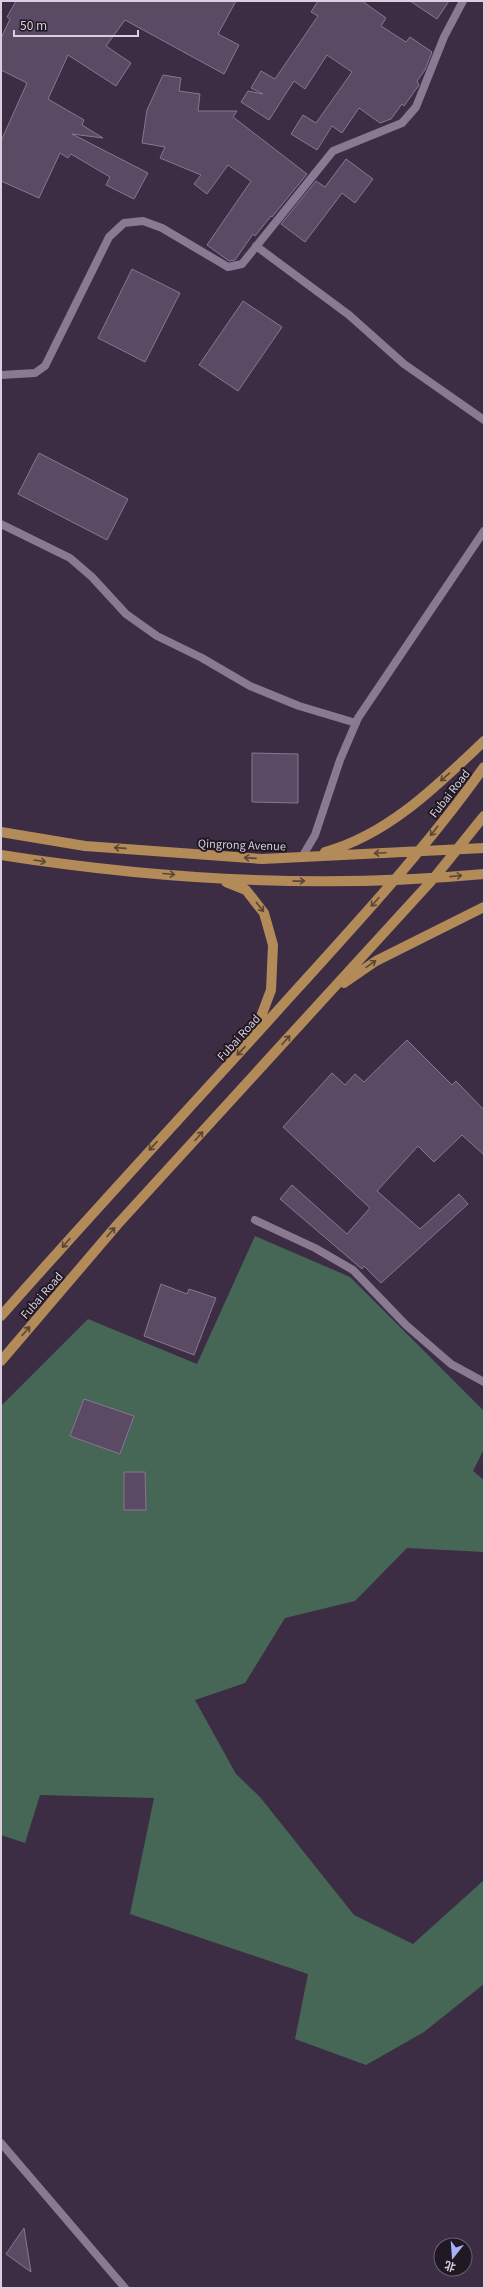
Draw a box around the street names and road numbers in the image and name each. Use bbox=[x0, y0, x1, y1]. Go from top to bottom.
street label: Fubai Road bbox=[425, 766, 473, 820]
street label: Qingrong Avenue bbox=[198, 834, 286, 854]
street label: Fubai Road bbox=[213, 1010, 263, 1064]
street label: Fubai Road bbox=[16, 1268, 66, 1322]

